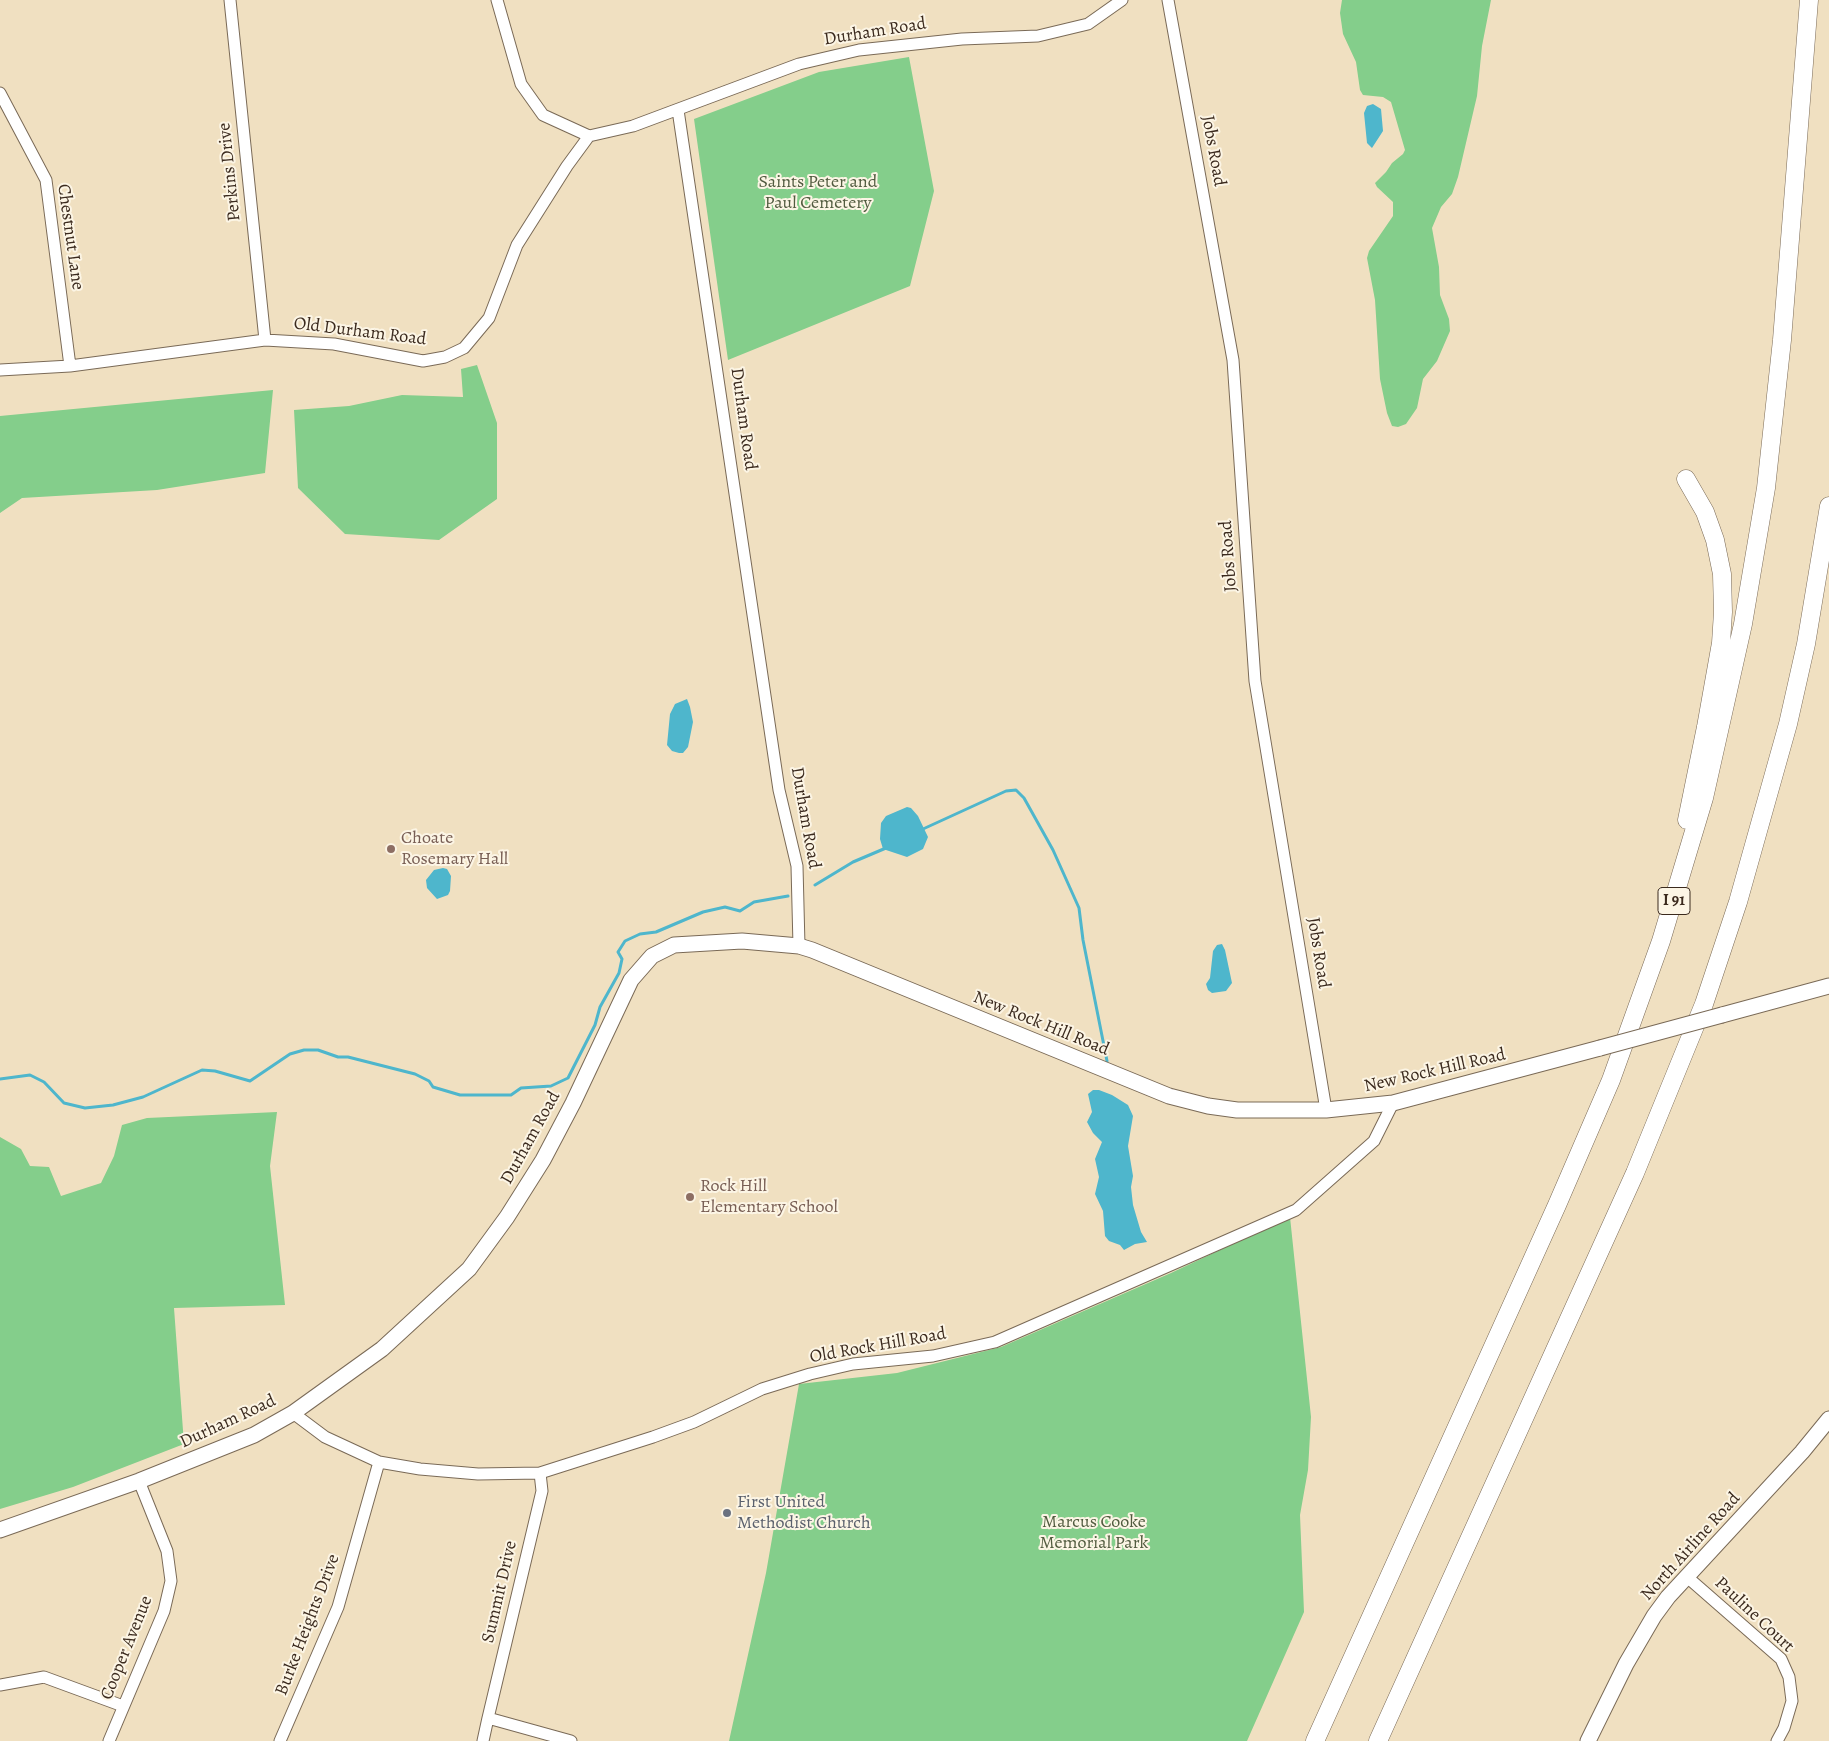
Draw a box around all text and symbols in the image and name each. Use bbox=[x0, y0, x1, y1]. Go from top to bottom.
street label: Durham Road bbox=[822, 13, 928, 51]
street label: Jobs Road bbox=[1196, 114, 1230, 188]
street label: Perkins Drive bbox=[214, 122, 246, 222]
park label: Saints Peter and Paul Cemetery bbox=[759, 172, 877, 214]
street label: Chestnut Lane bbox=[52, 183, 88, 291]
street label: Old Durham Road bbox=[292, 313, 428, 351]
street label: Durham Road bbox=[725, 366, 761, 472]
street label: Jobs Road bbox=[1216, 520, 1242, 592]
street label: Durham Road bbox=[785, 765, 825, 871]
place label: Choate Rosemary Hall bbox=[401, 828, 508, 871]
marker: Choate Rosemary Hall bbox=[385, 843, 397, 855]
road number: I 91 bbox=[1658, 888, 1690, 914]
street label: Jobs Road bbox=[1302, 916, 1334, 990]
street label: New Rock Hill Road bbox=[970, 987, 1112, 1061]
street label: New Rock Hill Road bbox=[1362, 1044, 1508, 1098]
street label: Durham Road bbox=[497, 1088, 565, 1188]
place label: Rock Hill Elementary School bbox=[700, 1176, 838, 1218]
marker: Rock Hill Elementary School bbox=[684, 1191, 696, 1203]
street label: Old Rock Hill Road bbox=[808, 1323, 948, 1369]
street label: Durham Road bbox=[177, 1390, 279, 1454]
street label: North Airline Road bbox=[1637, 1488, 1745, 1606]
place label: First United Methodist Church bbox=[737, 1492, 871, 1535]
marker: First United Methodist Church bbox=[721, 1507, 733, 1519]
park label: Marcus Cooke Memorial Park bbox=[1040, 1512, 1148, 1555]
street label: Summit Drive bbox=[478, 1539, 522, 1645]
street label: Burke Heights Drive bbox=[271, 1551, 345, 1699]
street label: Pauline Court bbox=[1710, 1573, 1798, 1657]
street label: Cooper Avenue bbox=[96, 1593, 158, 1703]

